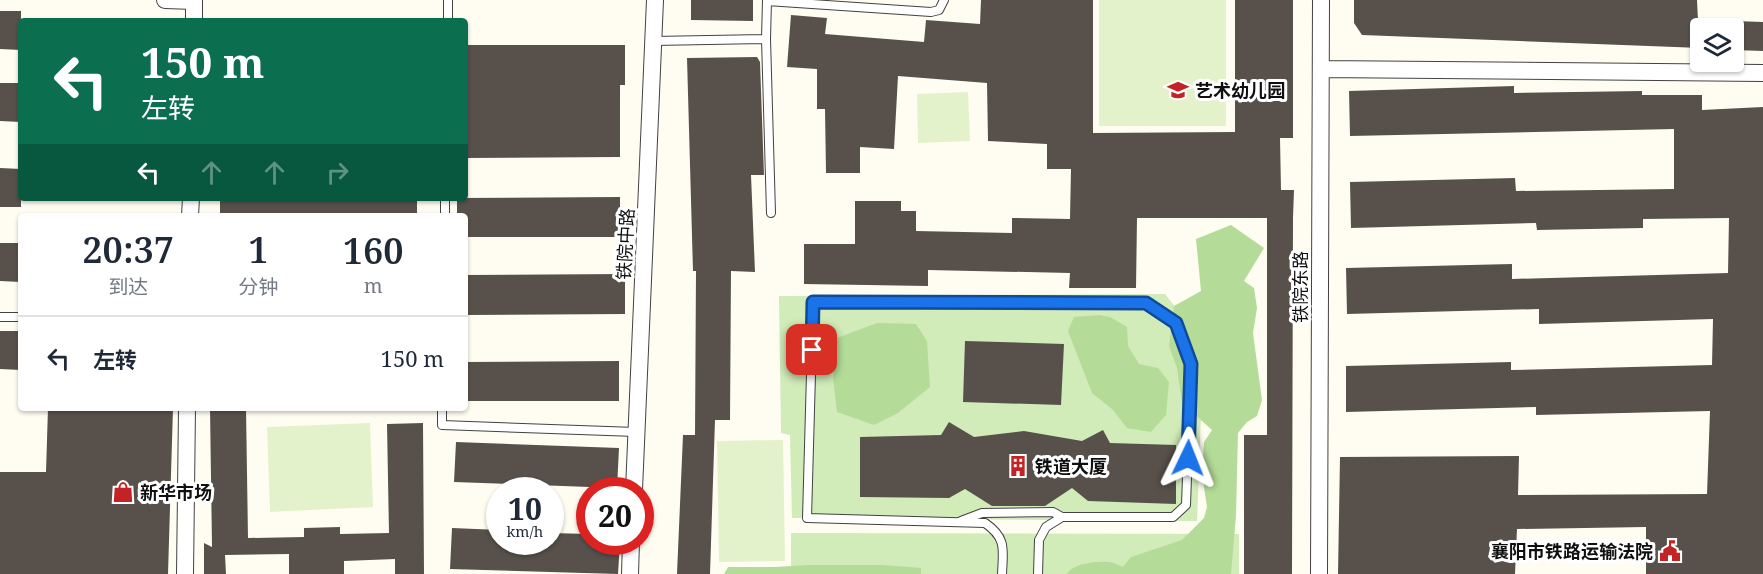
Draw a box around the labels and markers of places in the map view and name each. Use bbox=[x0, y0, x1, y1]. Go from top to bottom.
school or university icon: 艺术幼儿园 bbox=[1166, 78, 1190, 102]
place label: 艺术幼儿园 bbox=[1195, 78, 1285, 102]
pin bbox=[786, 324, 837, 375]
building icon: 铁道大厦 bbox=[1006, 454, 1030, 478]
place label: 铁道大厦 bbox=[1035, 454, 1107, 478]
shop icon: 新华市场 bbox=[111, 480, 135, 504]
place label: 新华市场 bbox=[140, 480, 212, 504]
place label: 襄阳市铁路运输法院 bbox=[1491, 539, 1653, 563]
public building icon: 襄阳市铁路运输法院 bbox=[1658, 539, 1682, 563]

